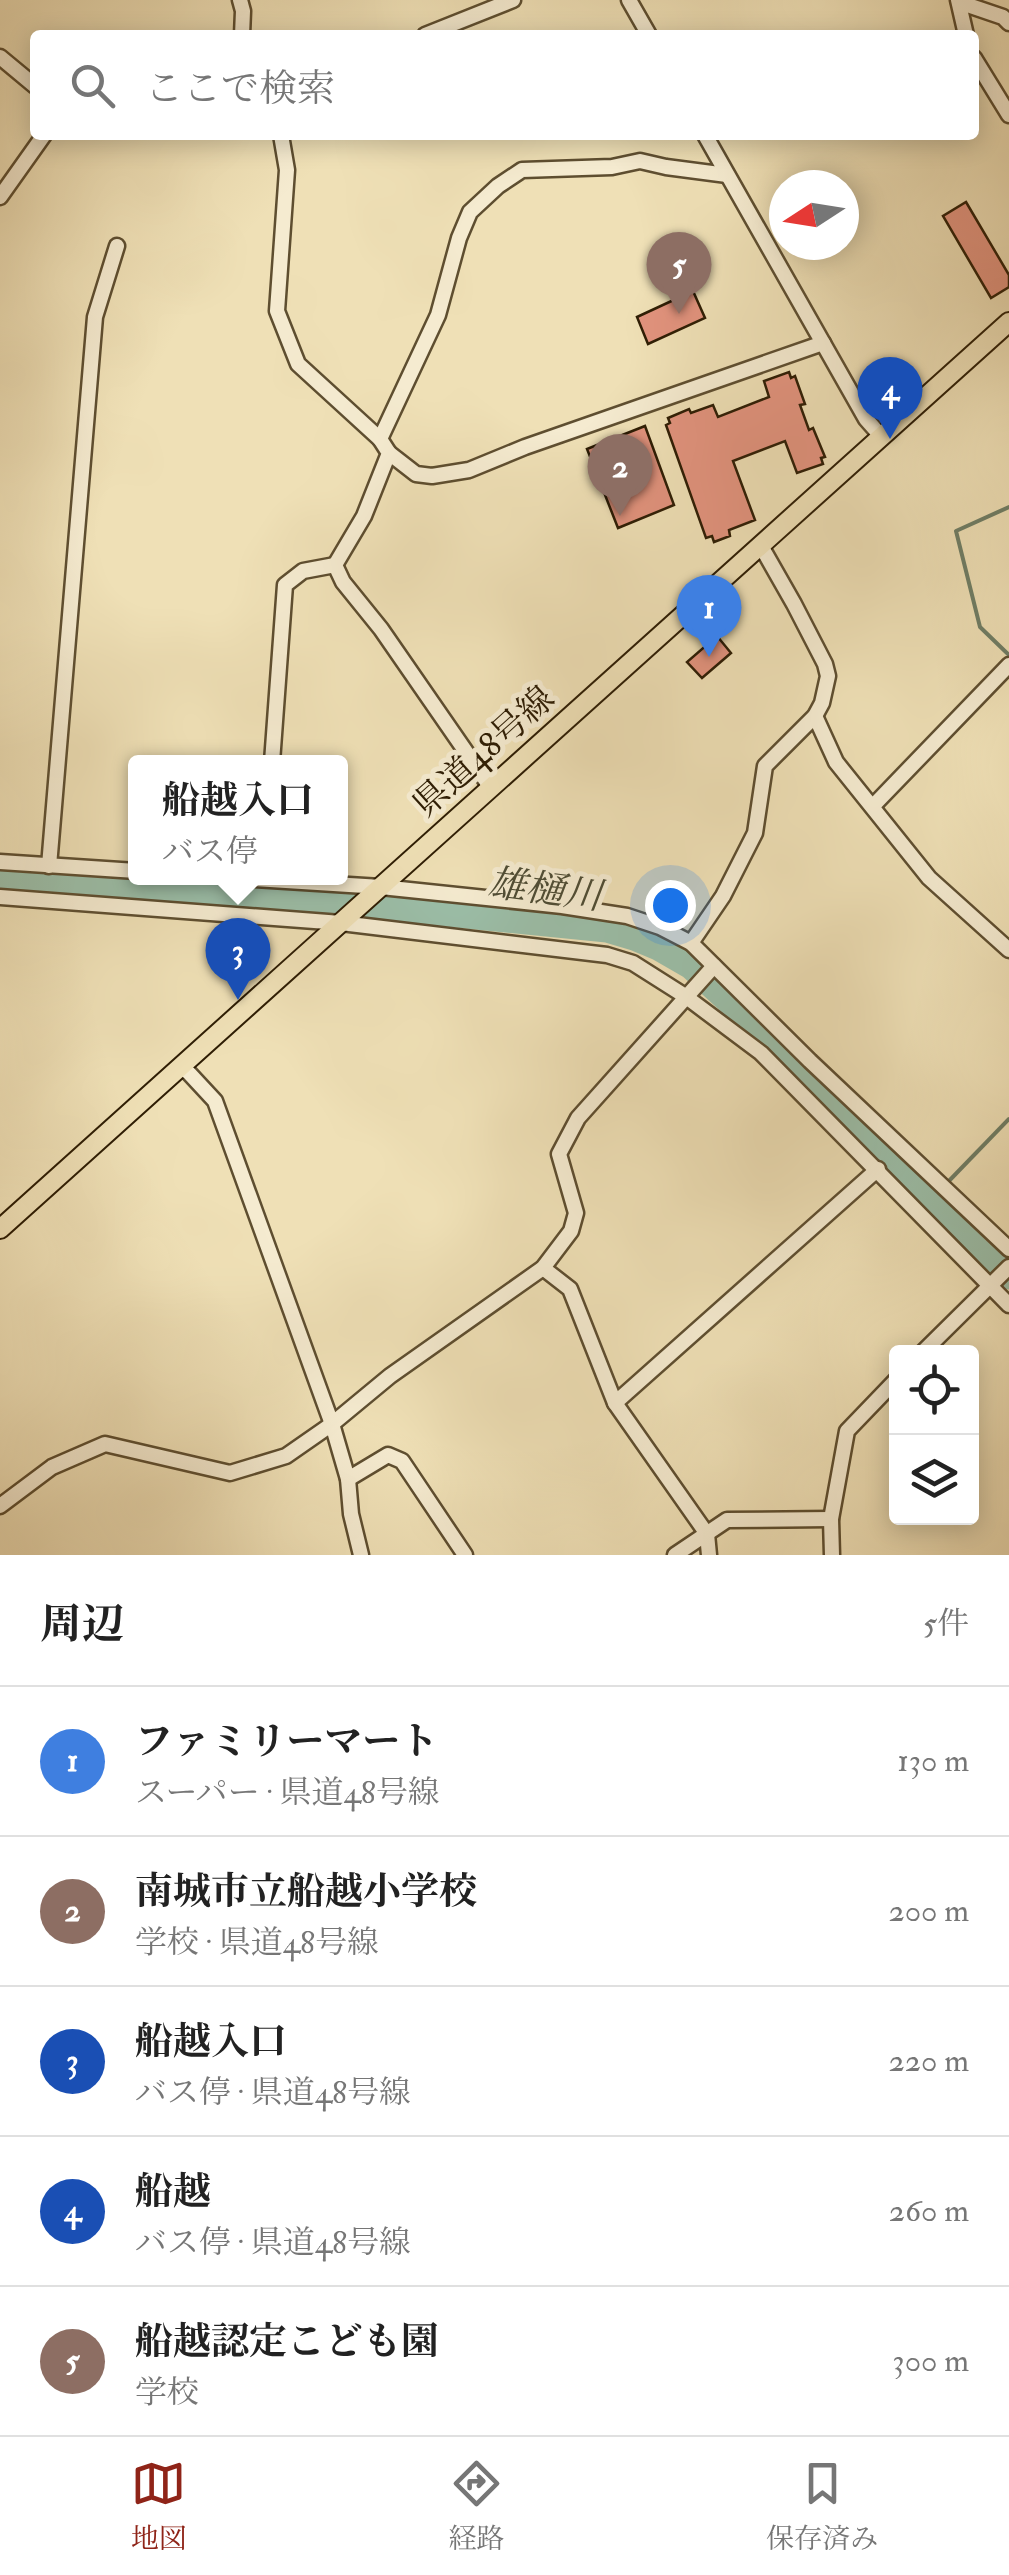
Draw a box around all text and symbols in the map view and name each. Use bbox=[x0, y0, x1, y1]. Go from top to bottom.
search box bbox=[30, 30, 979, 140]
icon: search bbox=[65, 58, 120, 113]
text: ここで検索 bbox=[145, 65, 335, 113]
north arrow bbox=[769, 170, 859, 260]
pin: 5 bbox=[646, 232, 712, 314]
pin: 4 bbox=[858, 356, 922, 439]
pin: 2 bbox=[588, 434, 652, 516]
pin: 1 bbox=[676, 574, 742, 657]
street label: 県道48号線 bbox=[404, 677, 564, 827]
popup bbox=[128, 755, 348, 885]
text: 船越入口 bbox=[162, 777, 314, 825]
text: バス停 bbox=[162, 832, 258, 872]
water label: 雄樋川 bbox=[485, 859, 608, 921]
your location bbox=[645, 880, 696, 931]
pin: 3 bbox=[206, 918, 270, 1000]
map controls bbox=[889, 1345, 979, 1525]
button: locate bbox=[889, 1345, 979, 1435]
button: layers bbox=[889, 1435, 979, 1525]
text: 周辺 bbox=[40, 1599, 124, 1651]
text: 5件 bbox=[923, 1604, 969, 1644]
text: ファミリーマート bbox=[135, 1718, 438, 1766]
text: 1 bbox=[67, 1741, 78, 1781]
text: 130 m bbox=[897, 1741, 969, 1781]
text: スーパー · 県道48号線 bbox=[135, 1773, 440, 1813]
text: 南城市立船越小学校 bbox=[135, 1868, 477, 1916]
text: 2 bbox=[64, 1891, 81, 1931]
text: 200 m bbox=[888, 1891, 969, 1931]
text: 学校 · 県道48号線 bbox=[135, 1923, 379, 1963]
text: 船越入口 bbox=[135, 2018, 287, 2066]
text: 3 bbox=[66, 2041, 79, 2081]
text: 220 m bbox=[889, 2041, 969, 2081]
text: バス停 · 県道48号線 bbox=[135, 2073, 411, 2113]
text: 船越 bbox=[135, 2168, 211, 2216]
text: 4 bbox=[64, 2191, 81, 2231]
text: 260 m bbox=[889, 2191, 969, 2231]
text: バス停 · 県道48号線 bbox=[135, 2223, 411, 2263]
text: 船越認定こども園 bbox=[135, 2318, 439, 2366]
text: 5 bbox=[65, 2341, 80, 2381]
text: 300 m bbox=[892, 2341, 969, 2381]
text: 学校 bbox=[135, 2373, 199, 2413]
tab: 地図 bbox=[131, 2456, 187, 2557]
tab: 経路 bbox=[448, 2456, 504, 2557]
tab: 保存済み bbox=[766, 2456, 878, 2557]

